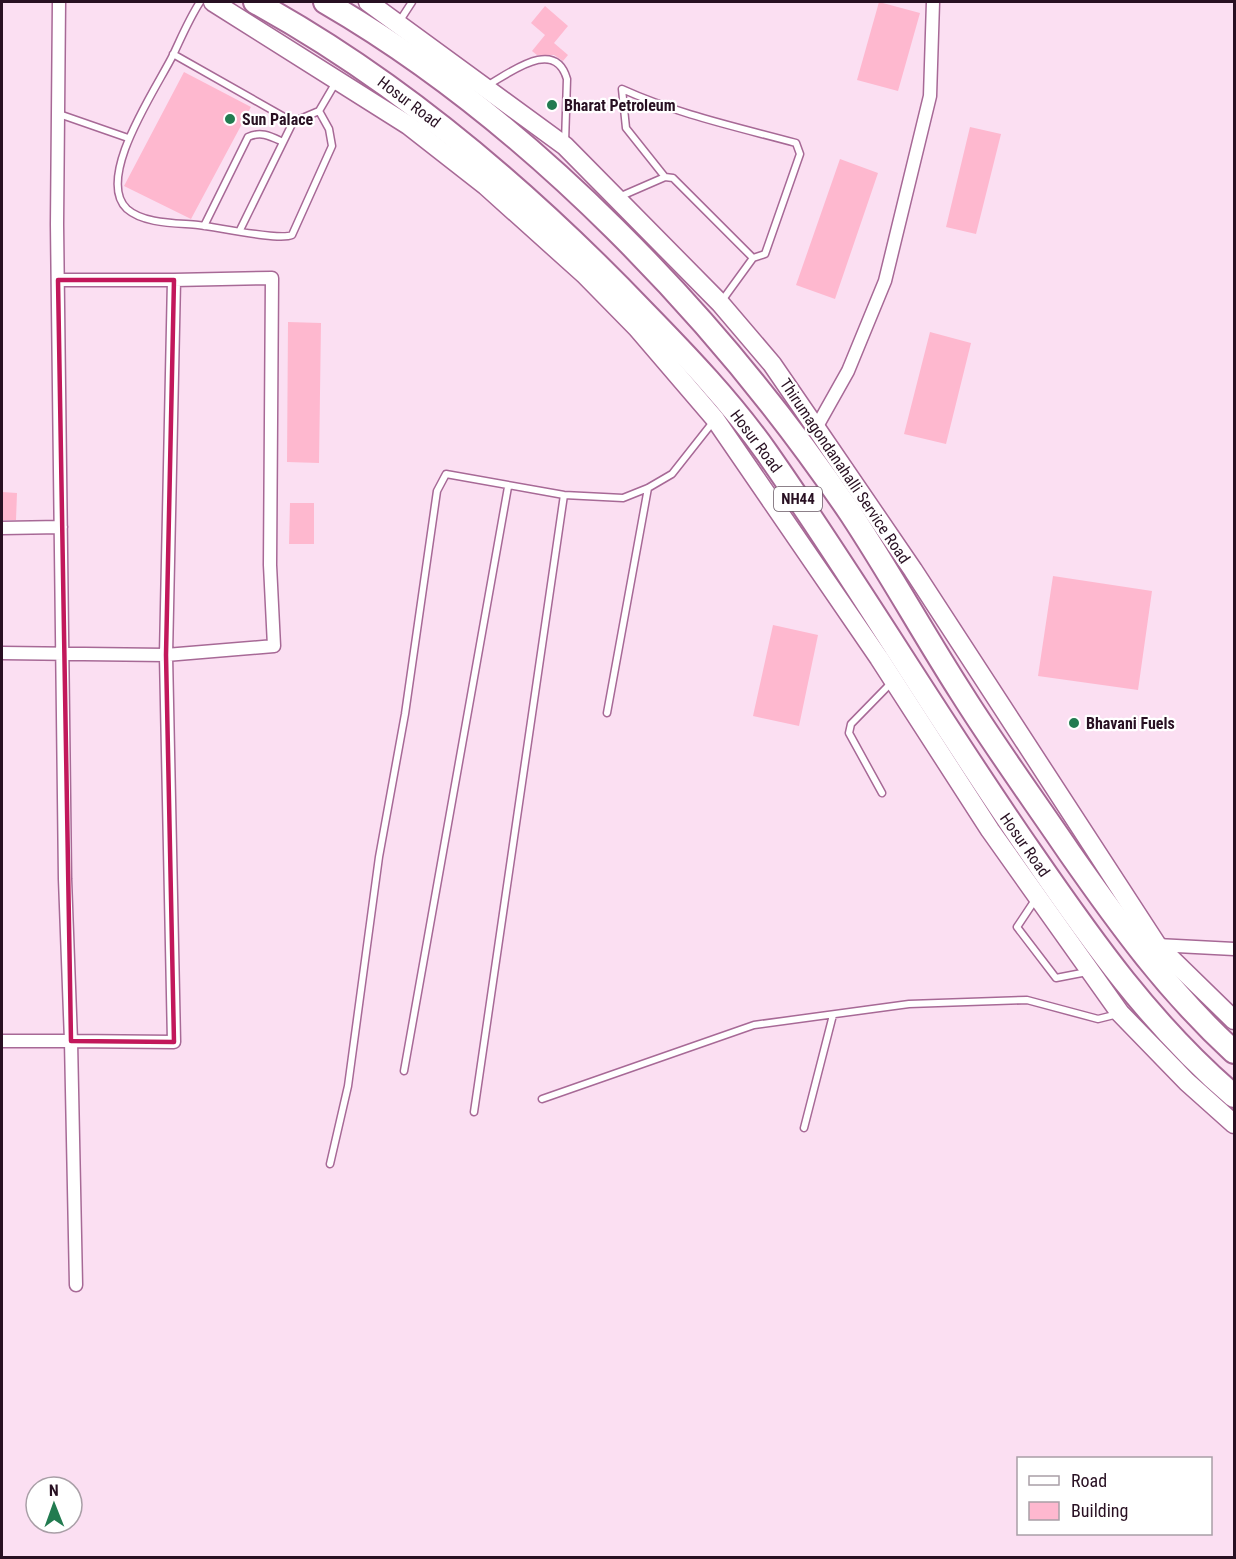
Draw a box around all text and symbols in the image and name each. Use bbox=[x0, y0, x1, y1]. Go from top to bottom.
street label: Hosur Road bbox=[374, 72, 444, 132]
place label: Bharat Petroleum bbox=[564, 96, 676, 115]
marker: Bharat Petroleum bbox=[545, 98, 559, 112]
place label: Sun Palace bbox=[242, 110, 314, 129]
marker: Sun Palace bbox=[223, 112, 237, 126]
street label: Thirumagondanahalli Service Road bbox=[776, 375, 914, 567]
street label: Hosur Road bbox=[726, 406, 786, 476]
road number: NH44 bbox=[774, 487, 822, 511]
place label: Bhavani Fuels bbox=[1086, 714, 1175, 733]
marker: Bhavani Fuels bbox=[1067, 716, 1081, 730]
street label: Hosur Road bbox=[996, 809, 1054, 881]
legend bbox=[1017, 1457, 1212, 1535]
text: Road bbox=[1071, 1470, 1107, 1491]
north arrow bbox=[24, 1475, 84, 1535]
text: N bbox=[49, 1481, 59, 1500]
text: Building bbox=[1071, 1500, 1128, 1521]

